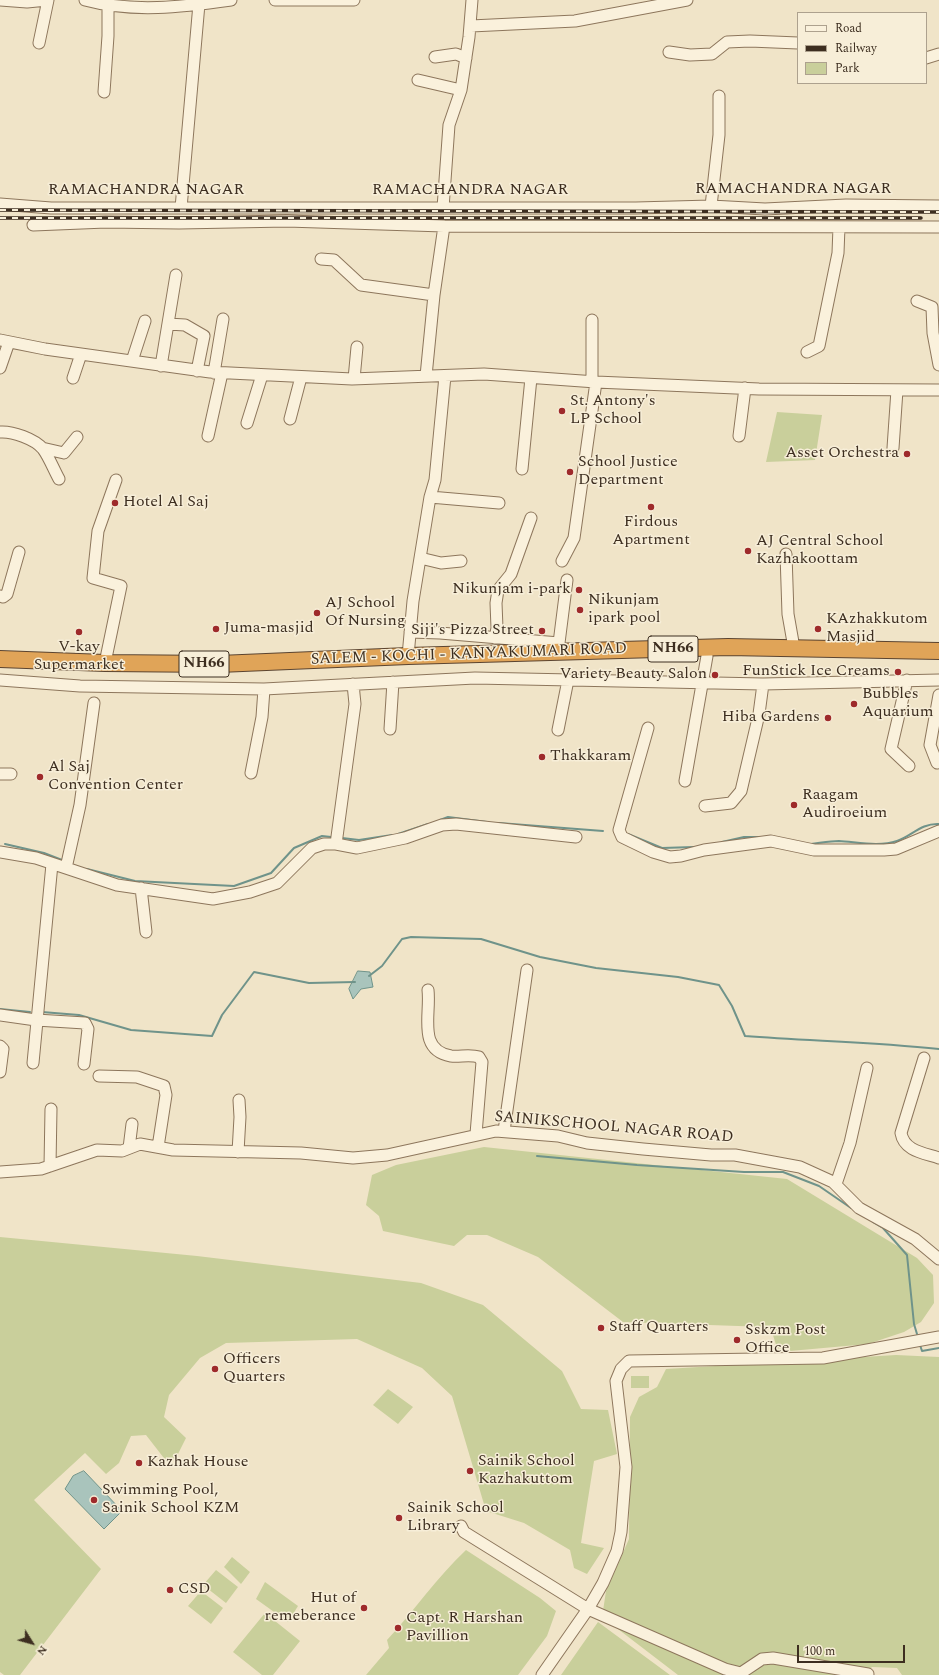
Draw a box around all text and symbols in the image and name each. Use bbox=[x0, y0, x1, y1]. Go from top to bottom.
legend bbox=[797, 12, 927, 84]
text: Road bbox=[835, 19, 862, 38]
text: Railway bbox=[835, 39, 877, 58]
text: Park bbox=[835, 59, 860, 78]
street label: RAMACHANDRA NAGAR bbox=[695, 180, 891, 200]
street label: RAMACHANDRA NAGAR bbox=[48, 181, 244, 201]
street label: RAMACHANDRA NAGAR bbox=[372, 181, 568, 201]
place label: St. Antony's LP School bbox=[570, 392, 656, 430]
marker: St. Antony's LP School bbox=[557, 406, 567, 416]
place label: Asset Orchestra bbox=[785, 444, 899, 464]
marker: Asset Orchestra bbox=[902, 449, 912, 459]
place label: School Justice Department bbox=[578, 453, 678, 491]
marker: School Justice Department bbox=[565, 467, 575, 477]
place label: Hotel Al Saj bbox=[123, 493, 209, 513]
marker: Hotel Al Saj bbox=[110, 498, 120, 508]
marker: Firdous Apartment bbox=[646, 502, 656, 512]
place label: Firdous Apartment bbox=[612, 513, 690, 551]
place label: AJ Central School Kazhakoottam bbox=[756, 532, 884, 570]
marker: AJ Central School Kazhakoottam bbox=[743, 546, 753, 556]
place label: Nikunjam i-park bbox=[452, 580, 571, 600]
marker: Nikunjam i-park bbox=[574, 585, 584, 595]
place label: Nikunjam ipark pool bbox=[588, 591, 660, 629]
place label: AJ School Of Nursing bbox=[325, 594, 406, 632]
marker: Nikunjam ipark pool bbox=[575, 605, 585, 615]
marker: AJ School Of Nursing bbox=[312, 608, 322, 618]
place label: KAzhakkutom Masjid bbox=[826, 610, 928, 648]
place label: Juma-masjid bbox=[224, 619, 314, 639]
place label: Siji's Pizza Street bbox=[411, 621, 534, 641]
marker: Juma-masjid bbox=[211, 624, 221, 634]
marker: KAzhakkutom Masjid bbox=[813, 624, 823, 634]
marker: Siji's Pizza Street bbox=[537, 626, 547, 636]
marker: V-kay Supermarket bbox=[74, 627, 84, 637]
road number: NH66 bbox=[648, 636, 698, 662]
place label: V-kay Supermarket bbox=[34, 638, 124, 676]
street label: SALEM - KOCHI - KANYAKUMARI ROAD bbox=[311, 640, 627, 670]
road number: NH66 bbox=[179, 651, 229, 677]
place label: FunStick Ice Creams bbox=[742, 662, 890, 682]
place label: Variety Beauty Salon bbox=[560, 665, 707, 685]
marker: FunStick Ice Creams bbox=[893, 667, 903, 677]
marker: Variety Beauty Salon bbox=[710, 670, 720, 680]
place label: Bubbles Aquarium bbox=[862, 685, 934, 723]
marker: Bubbles Aquarium bbox=[849, 699, 859, 709]
place label: Hiba Gardens bbox=[722, 708, 820, 728]
marker: Hiba Gardens bbox=[823, 713, 833, 723]
place label: Thakkaram bbox=[550, 747, 631, 767]
marker: Thakkaram bbox=[537, 752, 547, 762]
place label: Al Saj Convention Center bbox=[48, 758, 183, 796]
marker: Al Saj Convention Center bbox=[35, 772, 45, 782]
place label: Raagam Audiroeium bbox=[802, 786, 887, 824]
marker: Raagam Audiroeium bbox=[789, 800, 799, 810]
street label: SAINIKSCHOOL NAGAR ROAD bbox=[494, 1108, 734, 1148]
place label: Staff Quarters bbox=[609, 1318, 709, 1338]
place label: Sskzm Post Office bbox=[745, 1321, 826, 1359]
marker: Staff Quarters bbox=[596, 1323, 606, 1333]
marker: Sskzm Post Office bbox=[732, 1335, 742, 1345]
place label: Officers Quarters bbox=[223, 1350, 286, 1388]
marker: Officers Quarters bbox=[210, 1364, 220, 1374]
place label: Sainik School Kazhakuttom bbox=[478, 1452, 575, 1490]
place label: Kazhak House bbox=[147, 1453, 249, 1473]
marker: Kazhak House bbox=[134, 1458, 144, 1468]
marker: Sainik School Kazhakuttom bbox=[465, 1466, 475, 1476]
place label: Swimming Pool, Sainik School KZM bbox=[102, 1481, 239, 1519]
marker: Swimming Pool, Sainik School KZM bbox=[89, 1495, 99, 1505]
place label: Sainik School Library bbox=[407, 1499, 504, 1537]
marker: Sainik School Library bbox=[394, 1513, 404, 1523]
place label: CSD bbox=[178, 1580, 211, 1600]
marker: CSD bbox=[165, 1585, 175, 1595]
place label: Hut of remeberance bbox=[265, 1589, 356, 1627]
marker: Hut of remeberance bbox=[359, 1603, 369, 1613]
place label: Capt. R Harshan Pavillion bbox=[406, 1609, 523, 1647]
north arrow bbox=[12, 1623, 52, 1663]
marker: Capt. R Harshan Pavillion bbox=[393, 1623, 403, 1633]
scale bar bbox=[799, 1637, 907, 1663]
text: N bbox=[32, 1642, 51, 1659]
text: 100 m bbox=[804, 1642, 835, 1661]

